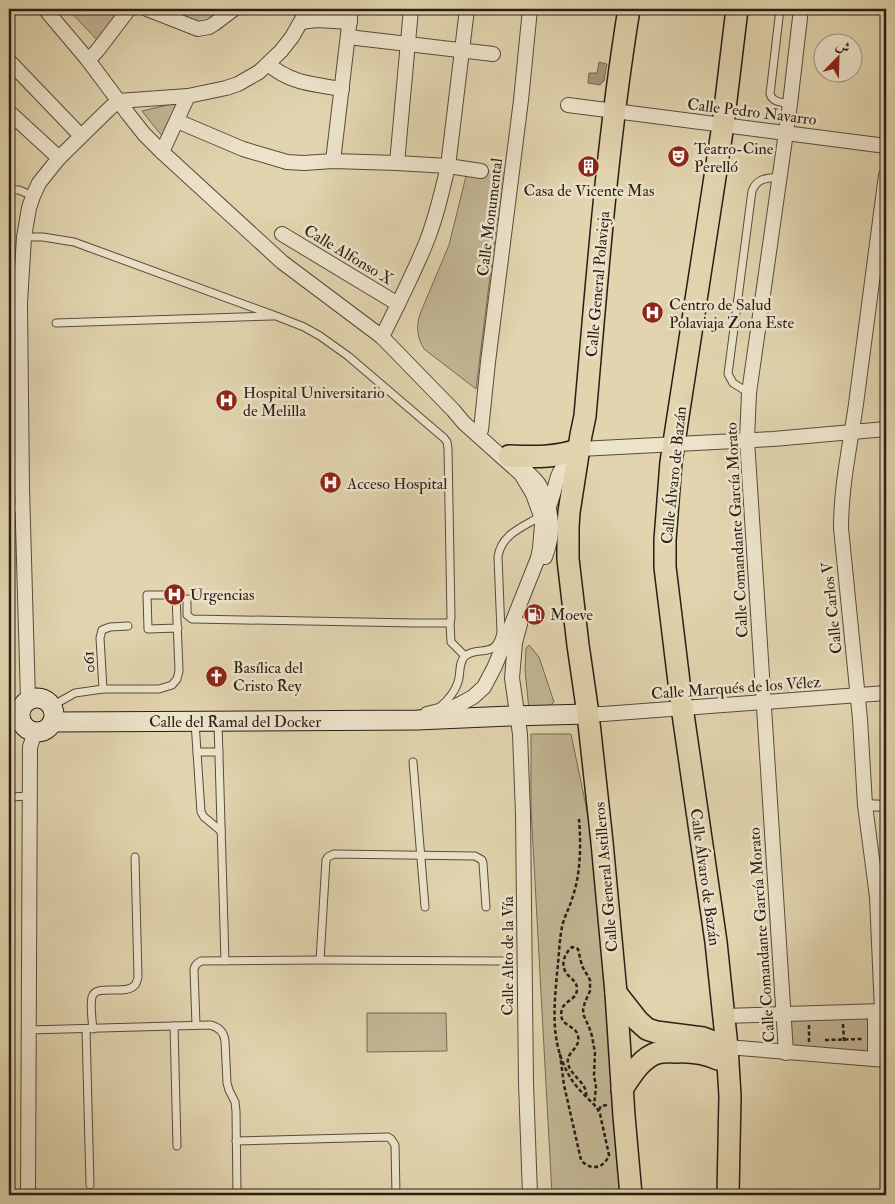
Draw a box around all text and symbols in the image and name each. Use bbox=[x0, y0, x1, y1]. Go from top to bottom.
north arrow bbox=[812, 32, 862, 82]
text: ش bbox=[833, 36, 853, 57]
street label: Calle Pedro Navarro bbox=[686, 94, 818, 130]
place label: Teatro-Cine Perelló bbox=[694, 139, 774, 177]
theatre icon: Teatro-Cine Perelló bbox=[666, 145, 690, 169]
building icon: Casa de Vicente Mas bbox=[577, 154, 601, 178]
street label: Calle Monumental bbox=[473, 157, 507, 277]
place label: Casa de Vicente Mas bbox=[523, 181, 655, 201]
street label: Calle General Polavieja bbox=[582, 210, 614, 358]
street label: Calle Alfonso X bbox=[300, 220, 397, 290]
place label: Centro de Salud Polaviaja Zona Este bbox=[669, 295, 794, 333]
hospital icon: Centro de Salud Polaviaja Zona Este bbox=[641, 301, 665, 325]
place label: Hospital Universitario de Melilla bbox=[243, 383, 385, 421]
hospital icon: Hospital Universitario de Melilla bbox=[215, 389, 239, 413]
street label: Calle Álvaro de Bazán bbox=[656, 405, 691, 545]
street label: Calle Comandante García Morato bbox=[721, 421, 753, 638]
hospital icon: Acceso Hospital bbox=[319, 471, 343, 495]
place label: Acceso Hospital bbox=[346, 474, 447, 495]
street label: Calle Carlos V bbox=[817, 560, 847, 655]
hospital icon: Urgencias bbox=[162, 582, 186, 606]
place label: Urgencias bbox=[190, 585, 254, 605]
fuel station icon: Moeve bbox=[522, 602, 546, 626]
place label: Moeve bbox=[550, 605, 593, 625]
street label: 061 bbox=[78, 650, 100, 674]
place label: Basílica del Cristo Rey bbox=[233, 658, 303, 696]
church icon: Basílica del Cristo Rey bbox=[205, 664, 229, 688]
street label: Calle Marqués de los Vélez bbox=[650, 672, 822, 704]
street label: Calle del Ramal del Docker bbox=[149, 712, 321, 732]
street label: Calle General Astilleros bbox=[589, 801, 623, 953]
street label: Calle Álvaro de Bazán bbox=[685, 807, 726, 947]
street label: Calle Comandante García Morato bbox=[744, 826, 779, 1043]
street label: Calle Alto de la Vía bbox=[498, 896, 518, 1016]

